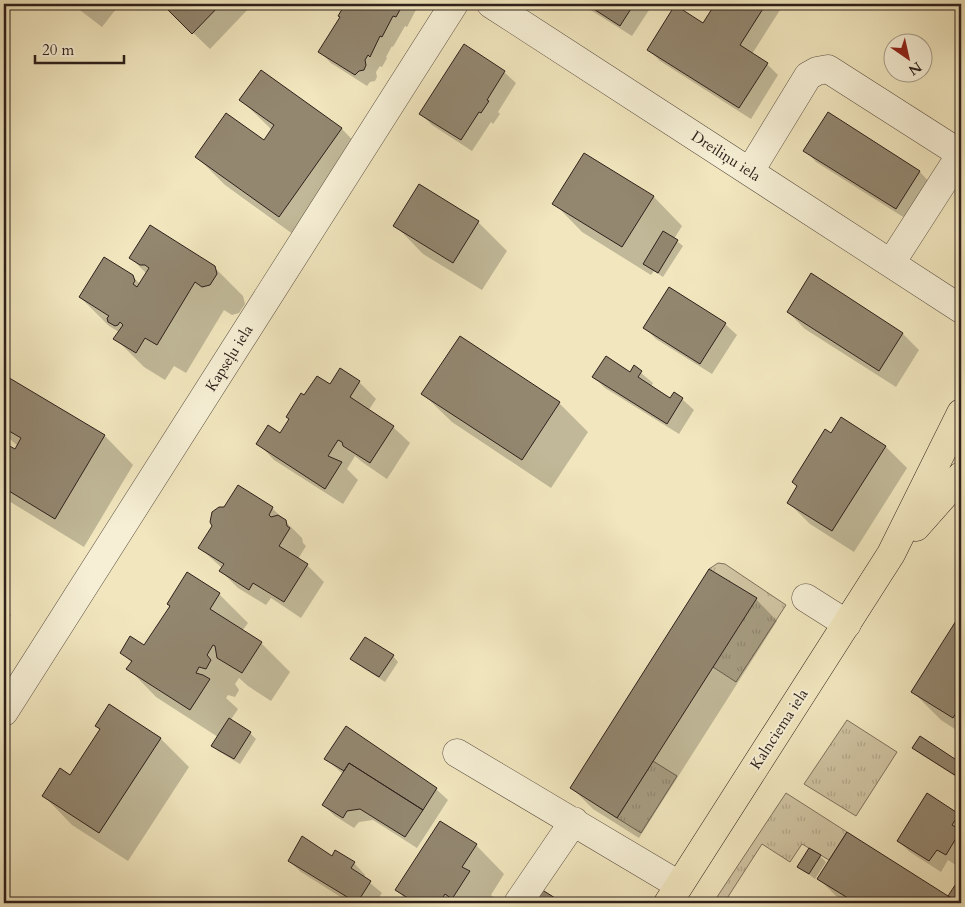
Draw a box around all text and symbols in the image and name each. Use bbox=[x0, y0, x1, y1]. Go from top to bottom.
scale bar bbox=[35, 32, 124, 64]
north arrow bbox=[882, 32, 932, 82]
text: 20 m bbox=[42, 40, 74, 60]
text: N bbox=[905, 57, 925, 80]
street label: Dreiliņu iela bbox=[687, 126, 765, 186]
street label: Kapseļu iela bbox=[201, 321, 258, 395]
street label: Kalnciema iela bbox=[745, 684, 813, 773]

